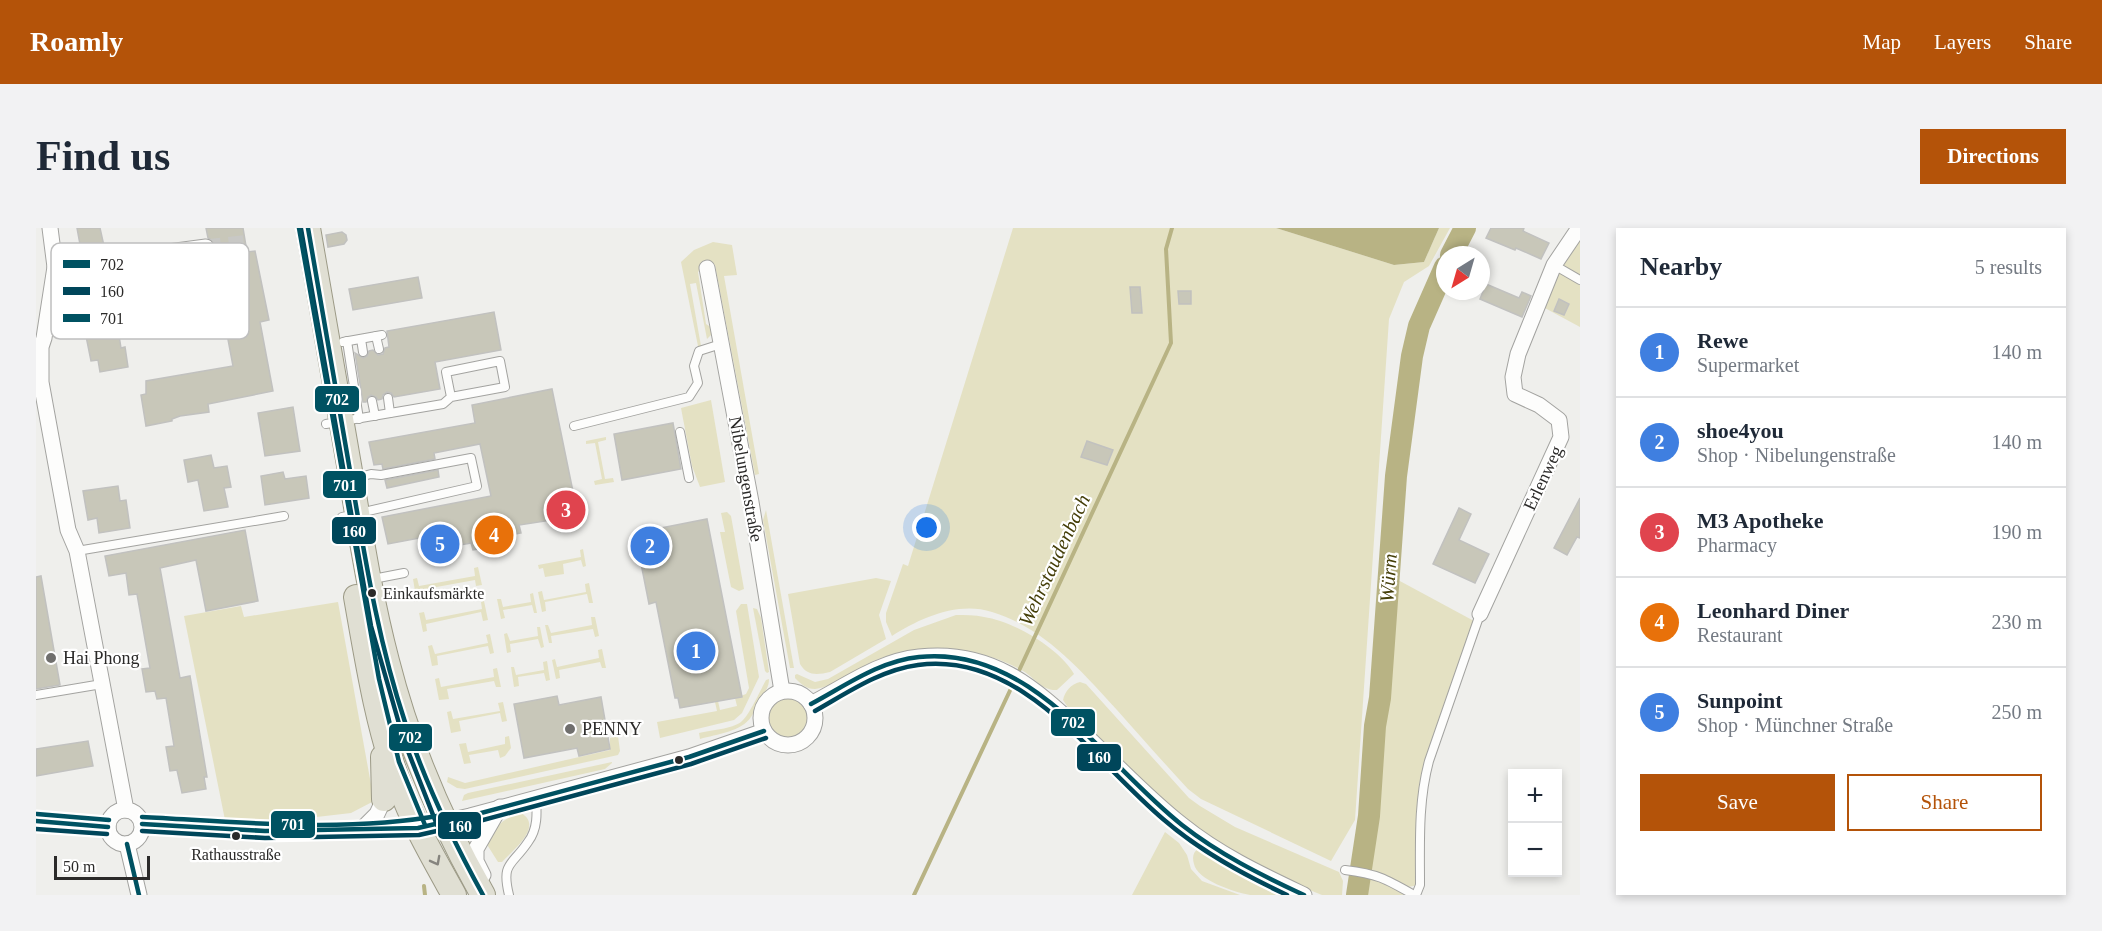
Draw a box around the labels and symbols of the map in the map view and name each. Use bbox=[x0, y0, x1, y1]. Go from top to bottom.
legend bbox=[51, 243, 249, 339]
north arrow bbox=[1436, 246, 1490, 300]
text: 702 bbox=[100, 256, 124, 273]
text: 160 bbox=[100, 283, 124, 300]
text: 701 bbox=[100, 310, 124, 327]
line badge: 702 bbox=[314, 385, 360, 413]
text: 702 bbox=[325, 391, 349, 408]
street label: Nibelungenstraße bbox=[725, 415, 767, 543]
street label: Erlenweg bbox=[1519, 443, 1567, 513]
line badge: 701 bbox=[322, 470, 367, 499]
text: 701 bbox=[333, 477, 357, 494]
pin: 3 bbox=[546, 488, 586, 532]
water label: Wehrstaudenbach bbox=[1014, 491, 1094, 629]
pin: 4 bbox=[474, 512, 514, 558]
your location bbox=[912, 513, 941, 542]
line badge: 160 bbox=[331, 516, 377, 545]
pin: 5 bbox=[420, 522, 460, 566]
text: 160 bbox=[342, 523, 366, 540]
pin: 2 bbox=[630, 524, 670, 568]
water label: Würm bbox=[1375, 553, 1401, 603]
place label: Einkaufsmärkte bbox=[383, 585, 484, 602]
marker: Einkaufsmärkte bbox=[366, 587, 378, 599]
pin: 1 bbox=[676, 628, 716, 674]
place label: Hai Phong bbox=[63, 648, 140, 668]
marker: Hai Phong bbox=[44, 651, 58, 665]
line badge: 702 bbox=[1050, 708, 1096, 737]
text: 702 bbox=[1061, 714, 1085, 731]
place label: PENNY bbox=[582, 719, 642, 739]
marker: PENNY bbox=[563, 722, 577, 736]
line badge: 702 bbox=[388, 723, 433, 752]
text: 702 bbox=[398, 729, 422, 746]
line badge: 160 bbox=[1076, 743, 1122, 772]
text: 160 bbox=[1087, 749, 1111, 766]
unlabelled marker bbox=[673, 754, 685, 766]
line badge: 701 bbox=[270, 810, 316, 839]
line badge: 160 bbox=[437, 811, 482, 840]
text: 701 bbox=[281, 816, 305, 833]
text: 160 bbox=[448, 818, 472, 835]
marker: Rathausstraße bbox=[230, 830, 242, 842]
place label: Rathausstraße bbox=[191, 846, 281, 863]
scale bar bbox=[54, 853, 150, 880]
one-way arrow bbox=[428, 855, 440, 866]

